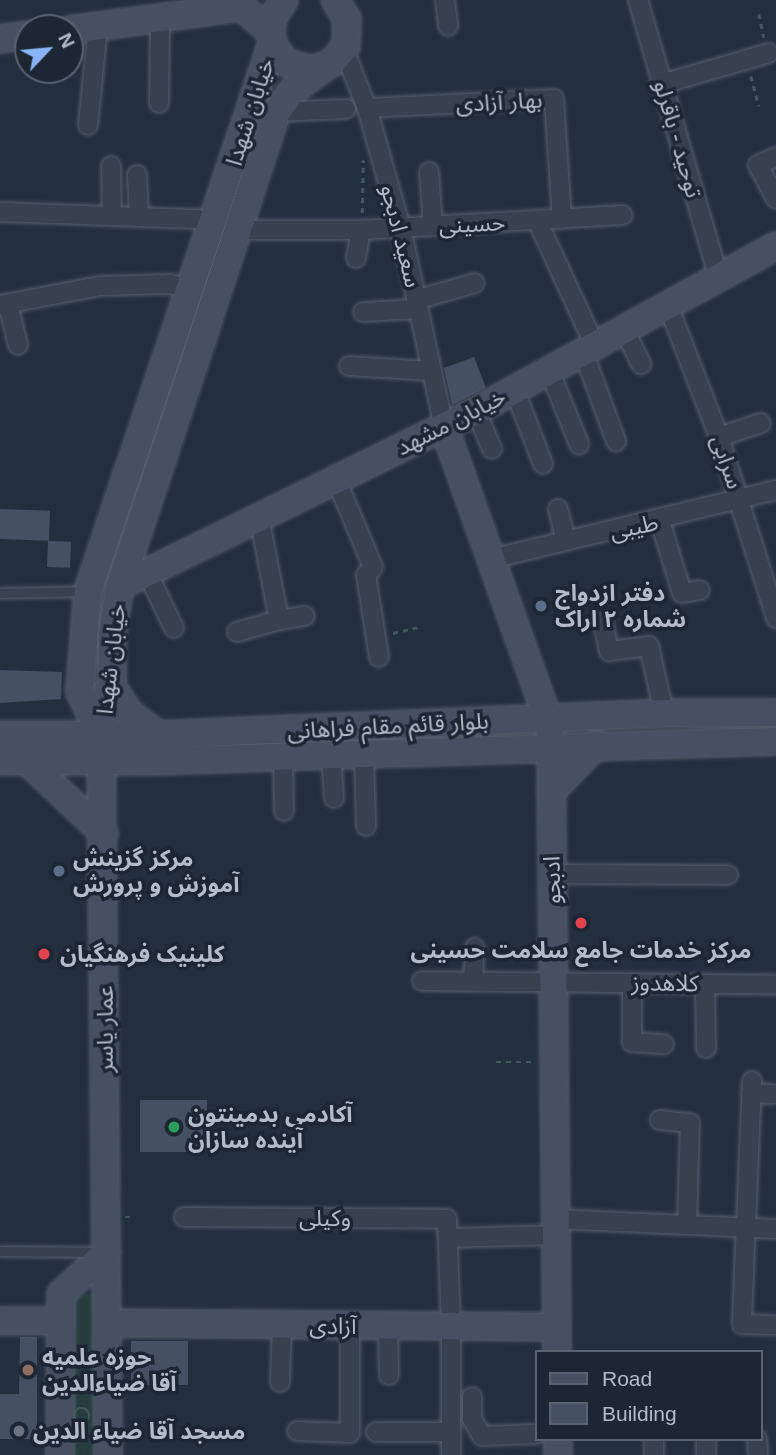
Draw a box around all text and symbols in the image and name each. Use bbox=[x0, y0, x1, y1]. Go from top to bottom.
north arrow bbox=[14, 14, 84, 84]
text: N bbox=[54, 30, 79, 51]
street label: خیابان شهدا bbox=[220, 55, 280, 169]
street label: توحید - باقرلو bbox=[648, 77, 708, 201]
street label: بهار آزادی bbox=[455, 86, 543, 118]
street label: سعید ادبجو bbox=[375, 182, 427, 290]
street label: حسینی bbox=[438, 208, 506, 240]
street label: خیابان مشهد bbox=[392, 383, 510, 461]
street label: سرابی bbox=[705, 431, 749, 493]
street label: طیبی bbox=[607, 508, 661, 546]
place label: دفتر ازدواج شماره ۲ اراک bbox=[555, 579, 686, 633]
marker: دفتر ازدواج شماره ۲ اراک bbox=[533, 598, 549, 614]
street label: خیابان شهدا bbox=[91, 602, 131, 716]
street label: بلوار قائم مقام فراهانی bbox=[287, 707, 489, 745]
place label: مرکز گزینش آموزش و پرورش bbox=[73, 844, 239, 898]
street label: ادبجو bbox=[538, 856, 566, 904]
marker: مرکز گزینش آموزش و پرورش bbox=[51, 863, 67, 879]
marker: مرکز خدمات جامع سلامت حسینی bbox=[571, 913, 591, 933]
place label: مرکز خدمات جامع سلامت حسینی bbox=[410, 936, 752, 964]
place label: کلینیک فرهنگیان bbox=[60, 940, 224, 968]
marker: کلینیک فرهنگیان bbox=[34, 944, 54, 964]
street label: کلاهدوز bbox=[631, 969, 699, 997]
street label: عمار یاسر bbox=[91, 985, 119, 1073]
place label: آکادمی بدمینتون آینده سازان bbox=[188, 1100, 353, 1154]
marker: آکادمی بدمینتون آینده سازان bbox=[166, 1119, 182, 1135]
street label: وکیلی bbox=[299, 1204, 351, 1232]
street label: آزادی bbox=[309, 1312, 357, 1340]
place label: حوزه علمیه آقا ضیاءالدین bbox=[42, 1343, 177, 1397]
legend bbox=[534, 1350, 762, 1441]
marker: حوزه علمیه آقا ضیاءالدین bbox=[20, 1362, 36, 1378]
text: Road bbox=[602, 1367, 652, 1390]
text: Building bbox=[602, 1402, 677, 1425]
place label: مسجد آقا ضیاء الدین bbox=[33, 1417, 245, 1445]
marker: مسجد آقا ضیاء الدین bbox=[11, 1423, 27, 1439]

